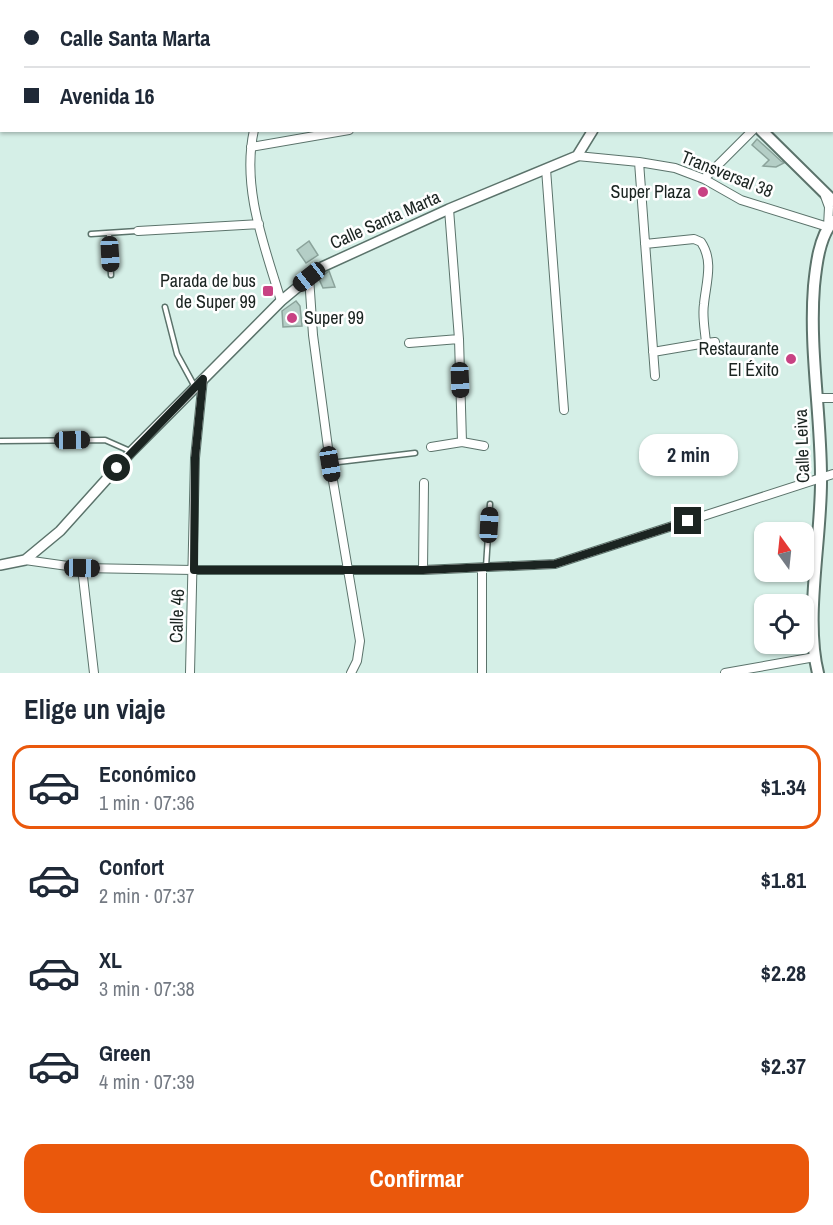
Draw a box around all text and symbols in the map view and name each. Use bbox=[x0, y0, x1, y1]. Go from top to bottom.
text: Calle Santa Marta bbox=[60, 23, 210, 53]
text: Avenida 16 bbox=[60, 81, 155, 111]
street label: Transversal 38 bbox=[678, 144, 777, 203]
place label: Super Plaza bbox=[611, 179, 691, 204]
street label: Calle Santa Marta bbox=[326, 184, 444, 255]
marker: Super Plaza bbox=[696, 185, 710, 199]
car bbox=[100, 236, 120, 272]
car bbox=[289, 259, 329, 295]
place label: Parada de bus de Super 99 bbox=[160, 268, 256, 314]
marker: Parada de bus de Super 99 bbox=[261, 284, 275, 298]
place label: Super 99 bbox=[304, 305, 364, 330]
marker: Super 99 bbox=[285, 311, 299, 325]
place label: Restaurante El Éxito bbox=[699, 336, 779, 382]
marker: Restaurante El Éxito bbox=[784, 352, 798, 366]
car bbox=[450, 362, 470, 398]
street label: Calle Leiva bbox=[788, 409, 815, 483]
car bbox=[54, 431, 90, 449]
callout: 2 min bbox=[638, 434, 738, 476]
text: 2 min bbox=[667, 441, 710, 468]
car bbox=[318, 445, 342, 483]
route start bbox=[103, 454, 130, 481]
car bbox=[479, 507, 499, 543]
route end bbox=[674, 507, 701, 534]
north arrow bbox=[754, 522, 814, 582]
map controls bbox=[754, 522, 814, 654]
car bbox=[64, 559, 100, 577]
street label: Calle 46 bbox=[163, 588, 190, 643]
button: locate bbox=[754, 594, 814, 654]
text: Elige un viaje bbox=[24, 691, 166, 727]
text: Económico bbox=[99, 759, 196, 789]
icon: car bbox=[27, 760, 81, 814]
text: $1.34 bbox=[761, 772, 806, 802]
text: 1 min · 07:36 bbox=[99, 789, 195, 816]
text: Confort bbox=[99, 852, 164, 882]
icon: car bbox=[27, 853, 81, 907]
text: $1.81 bbox=[761, 865, 806, 895]
text: 2 min · 07:37 bbox=[99, 882, 195, 909]
text: XL bbox=[99, 945, 122, 975]
icon: car bbox=[27, 946, 81, 1000]
text: $2.28 bbox=[761, 958, 806, 988]
text: 3 min · 07:38 bbox=[99, 975, 195, 1002]
text: Green bbox=[99, 1038, 151, 1068]
icon: car bbox=[27, 1039, 81, 1093]
text: $2.37 bbox=[761, 1051, 806, 1081]
text: 4 min · 07:39 bbox=[99, 1068, 195, 1095]
button: Confirmar bbox=[24, 1144, 809, 1213]

